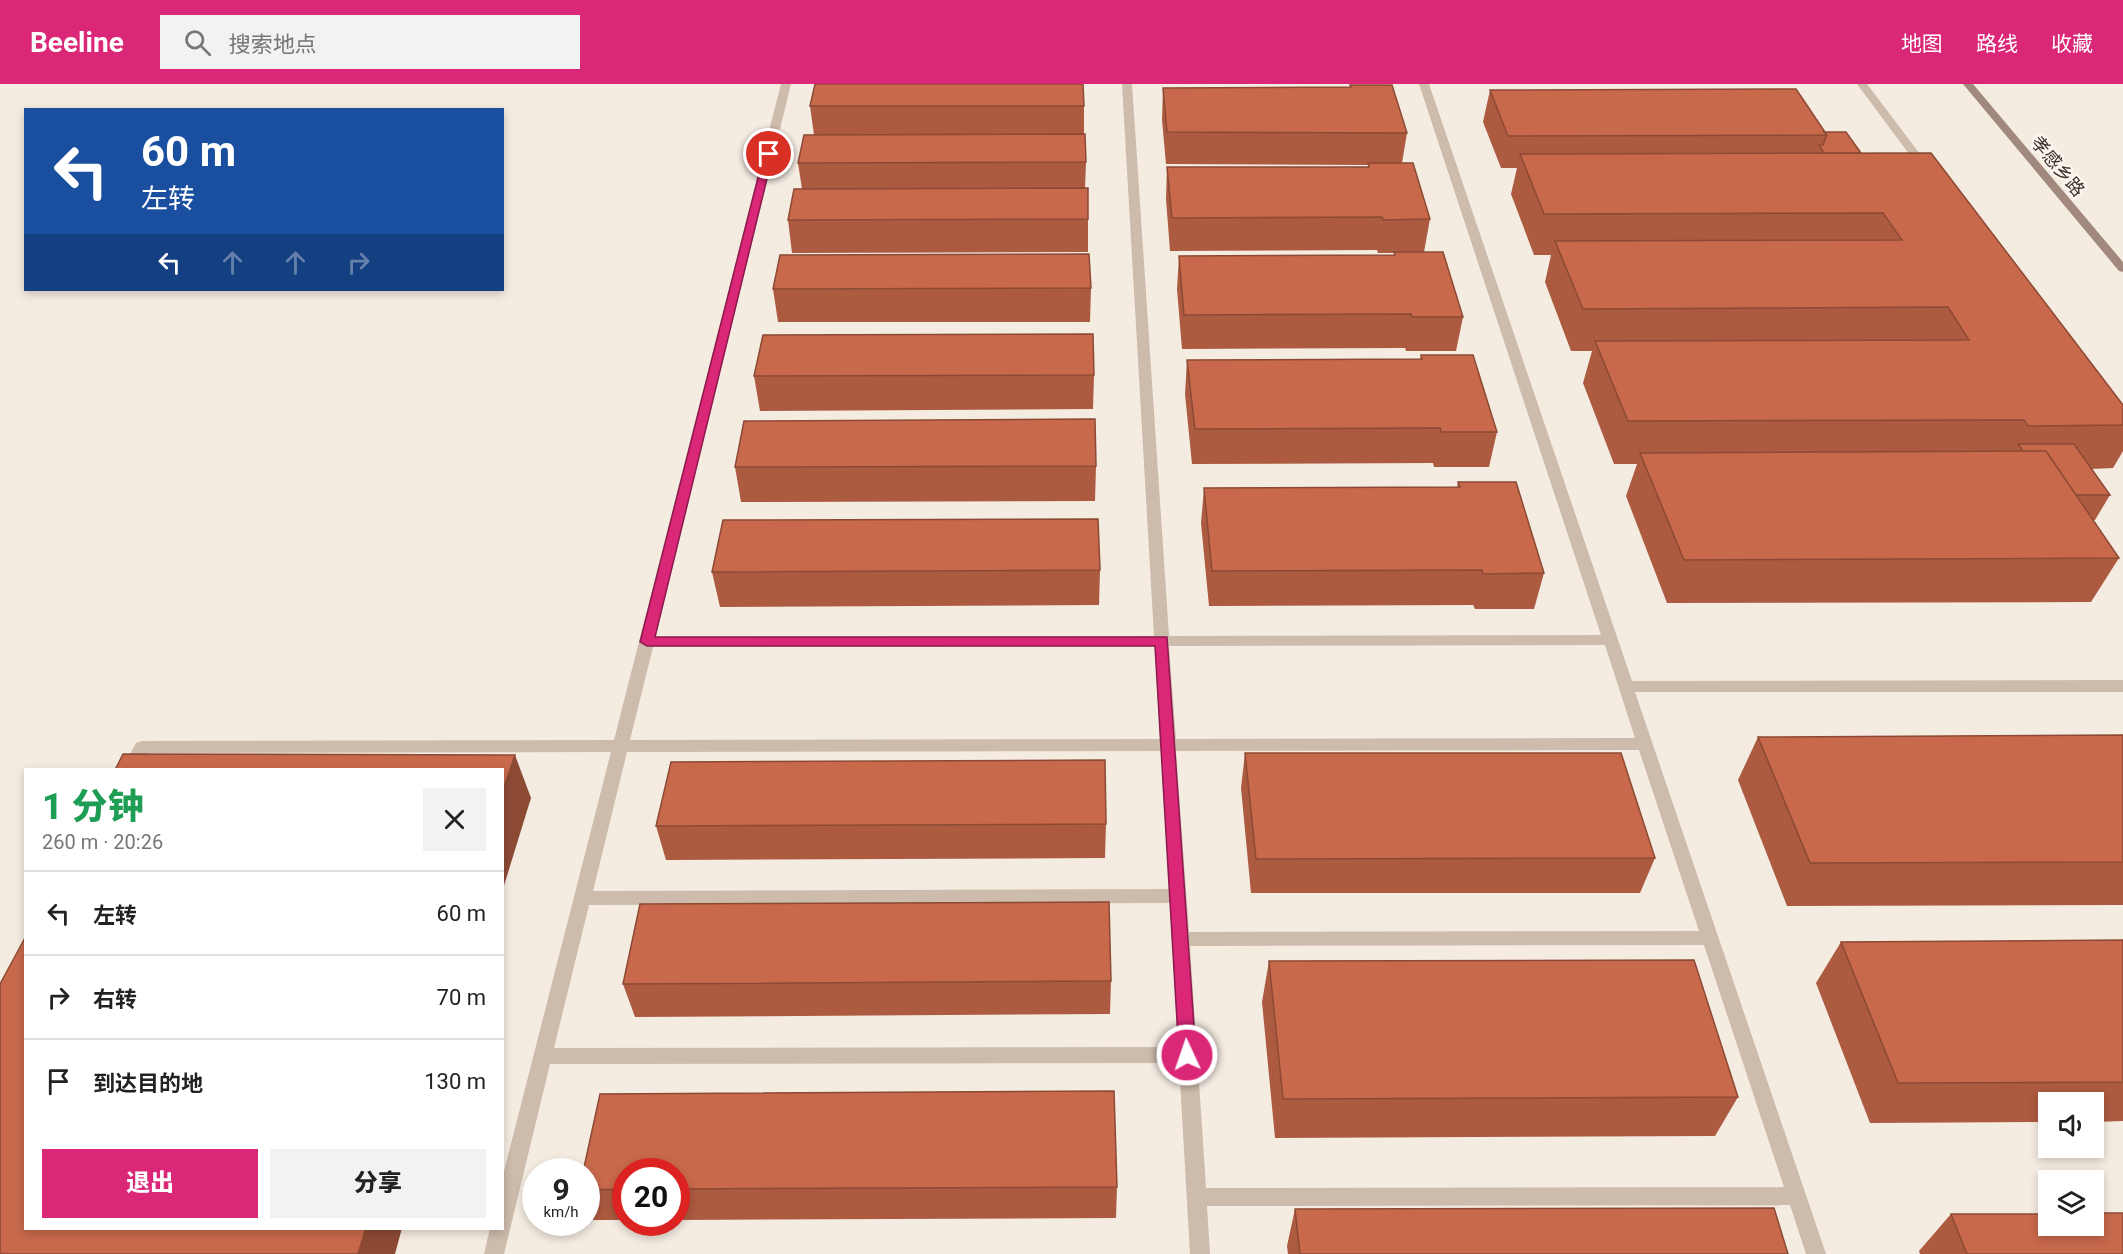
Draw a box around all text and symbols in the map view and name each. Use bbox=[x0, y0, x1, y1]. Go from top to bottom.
search box bbox=[160, 15, 580, 69]
text: Beeline bbox=[30, 26, 124, 59]
icon: search bbox=[181, 26, 214, 59]
text: 搜索地点 bbox=[229, 32, 317, 57]
text: 地图 bbox=[1901, 32, 1943, 56]
text: 路线 bbox=[1976, 32, 2018, 56]
text: 收藏 bbox=[2051, 32, 2093, 56]
text: 60 m bbox=[141, 127, 236, 176]
pin bbox=[743, 128, 794, 179]
icon: left bbox=[42, 132, 120, 210]
street label: 孝感乡路 bbox=[2027, 132, 2089, 200]
icon: arrive bbox=[752, 137, 785, 170]
text: 左转 bbox=[141, 183, 195, 215]
icon: left bbox=[153, 246, 186, 279]
icon: ahead bbox=[216, 246, 249, 279]
icon: ahead bbox=[279, 246, 312, 279]
icon: right bbox=[342, 246, 375, 279]
text: 1 分钟 bbox=[42, 786, 144, 828]
button: close bbox=[423, 788, 486, 851]
text: 260 m · 20:26 bbox=[42, 830, 163, 854]
icon: left bbox=[42, 897, 75, 930]
text: 60 m bbox=[437, 901, 486, 926]
text: 左转 bbox=[93, 903, 137, 928]
icon: right bbox=[42, 981, 75, 1014]
text: 70 m bbox=[437, 985, 486, 1010]
text: 右转 bbox=[93, 987, 137, 1012]
position arrow bbox=[1155, 1023, 1219, 1087]
icon: arrive bbox=[42, 1065, 75, 1098]
text: 130 m bbox=[424, 1069, 486, 1094]
text: 到达目的地 bbox=[93, 1071, 203, 1096]
map controls bbox=[2038, 1092, 2104, 1236]
button: sound bbox=[2038, 1092, 2104, 1158]
button: 退出 bbox=[42, 1149, 258, 1218]
button: 分享 bbox=[270, 1149, 486, 1218]
speed limit sign: 20 bbox=[612, 1158, 690, 1236]
button: layers bbox=[2038, 1170, 2104, 1236]
text: 9 bbox=[552, 1172, 570, 1207]
text: km/h bbox=[543, 1203, 579, 1221]

